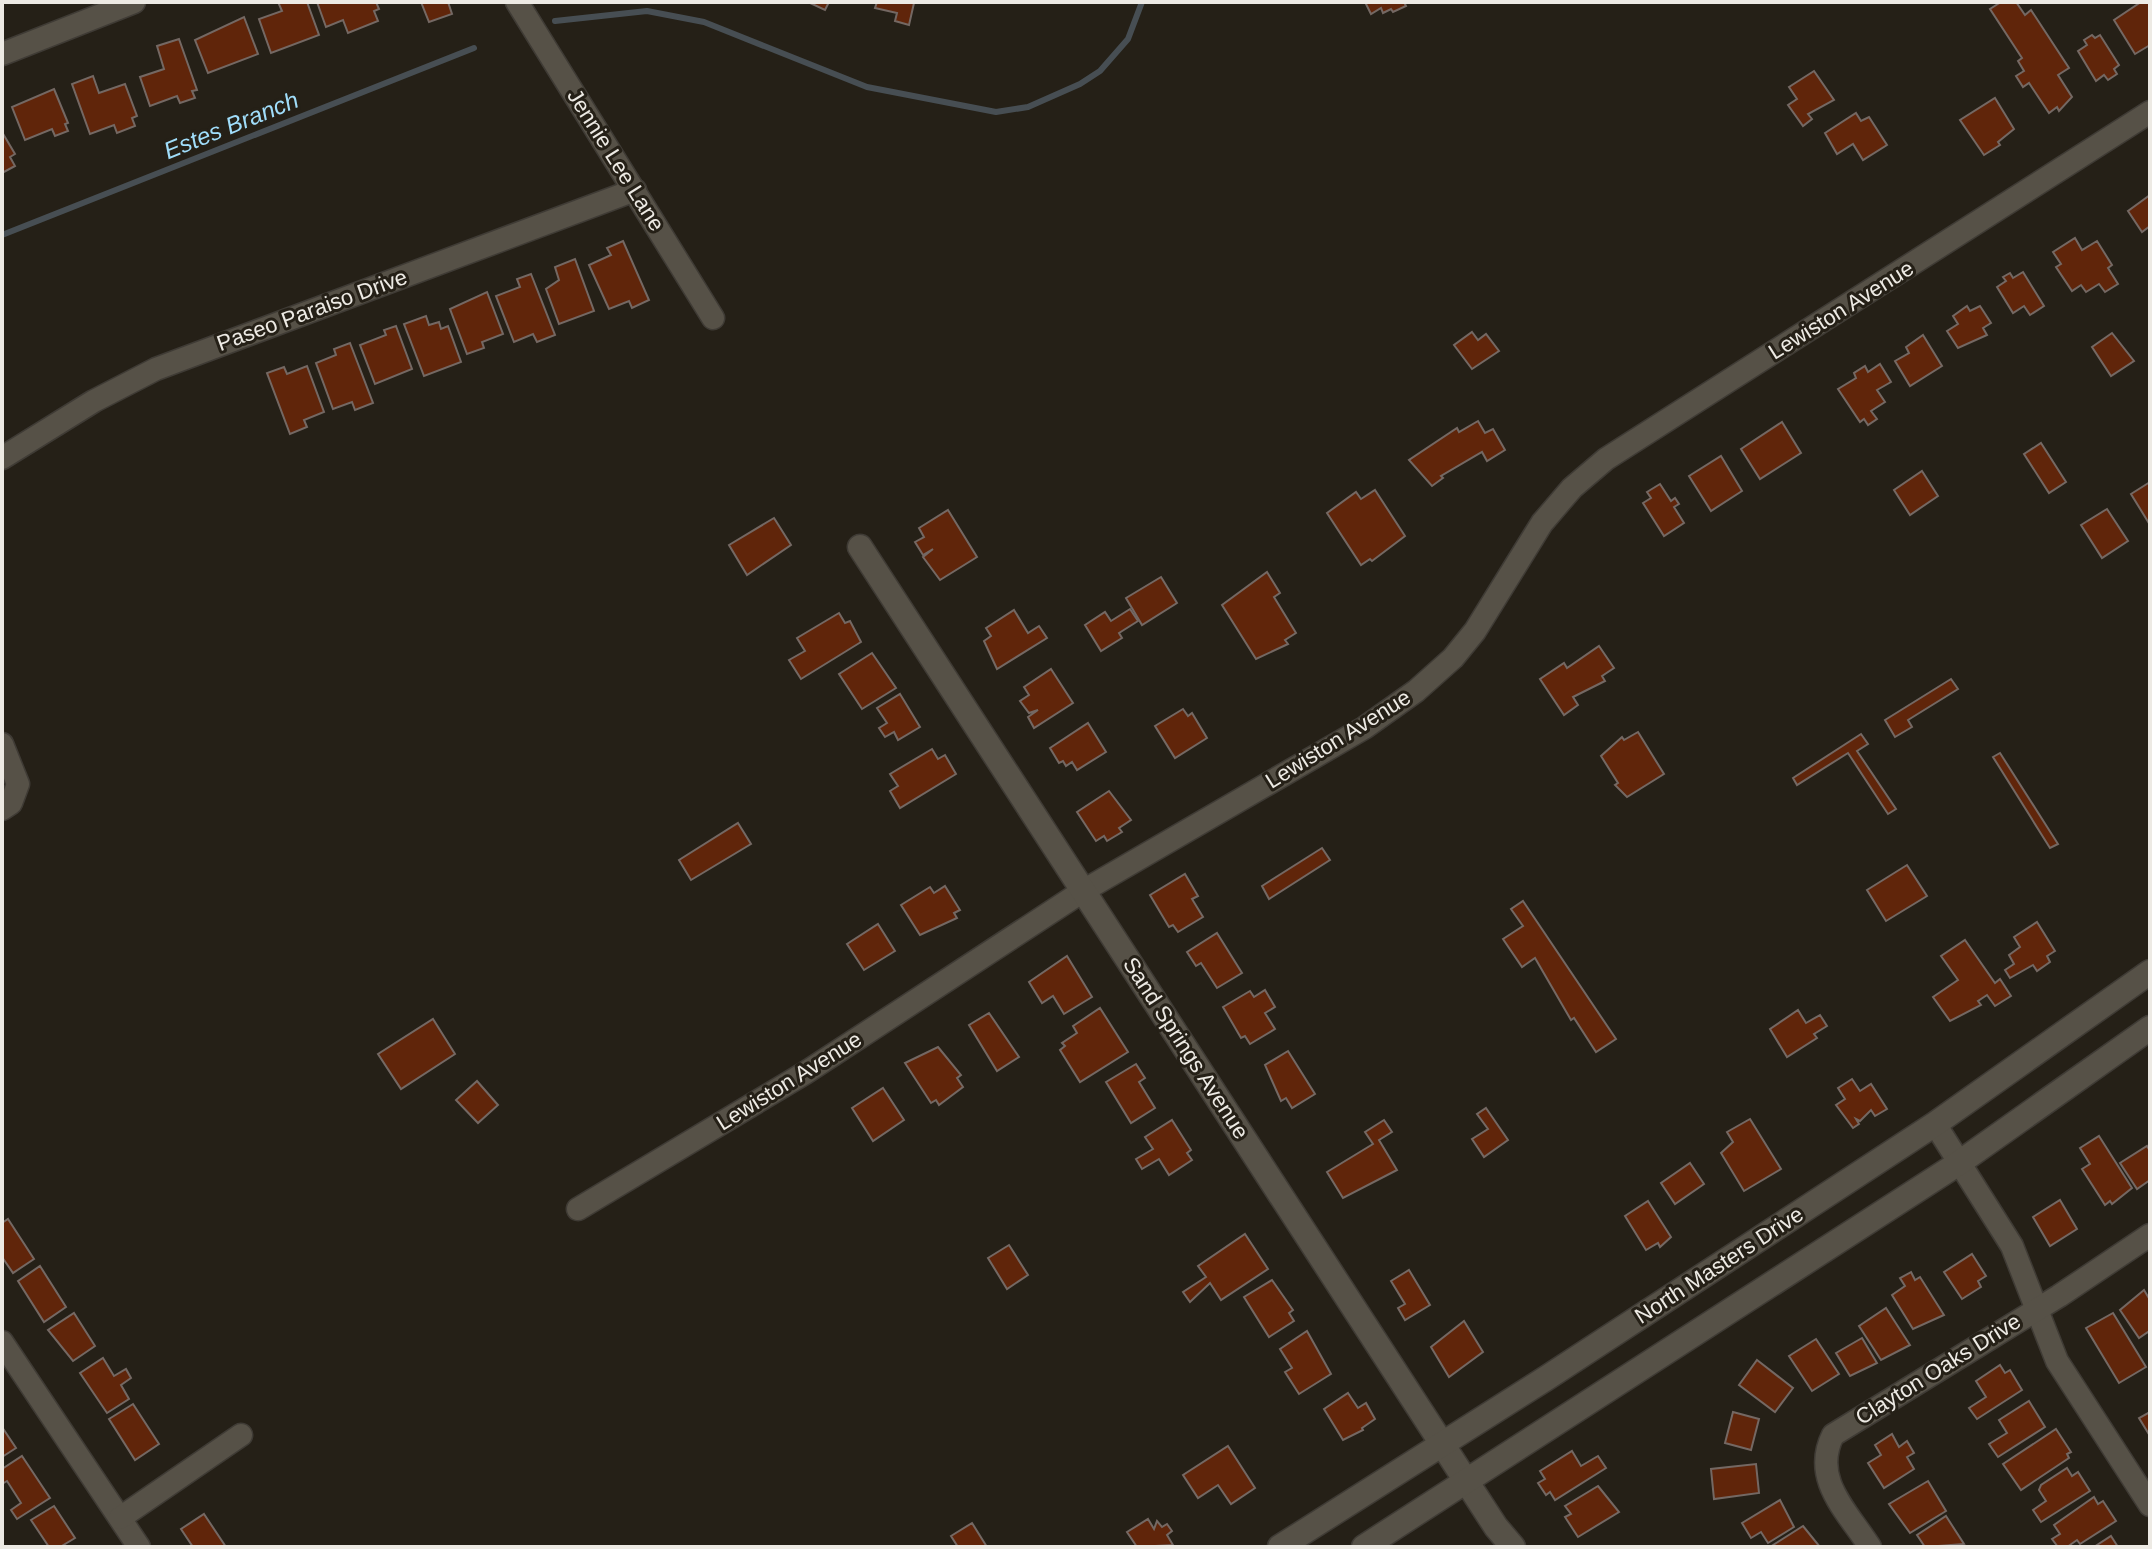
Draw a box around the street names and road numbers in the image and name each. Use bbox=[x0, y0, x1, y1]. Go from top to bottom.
street label: Jennie Lee Lane bbox=[562, 84, 670, 236]
street label: Lewiston Avenue bbox=[1764, 255, 1918, 365]
street label: Paseo Paraiso Drive bbox=[213, 264, 411, 356]
street label: Lewiston Avenue bbox=[1261, 684, 1415, 794]
street label: Sand Springs Avenue bbox=[1118, 953, 1254, 1143]
street label: Lewiston Avenue bbox=[712, 1026, 866, 1136]
street label: North Masters Drive bbox=[1630, 1201, 1808, 1329]
street label: Clayton Oaks Drive bbox=[1851, 1308, 2025, 1430]

